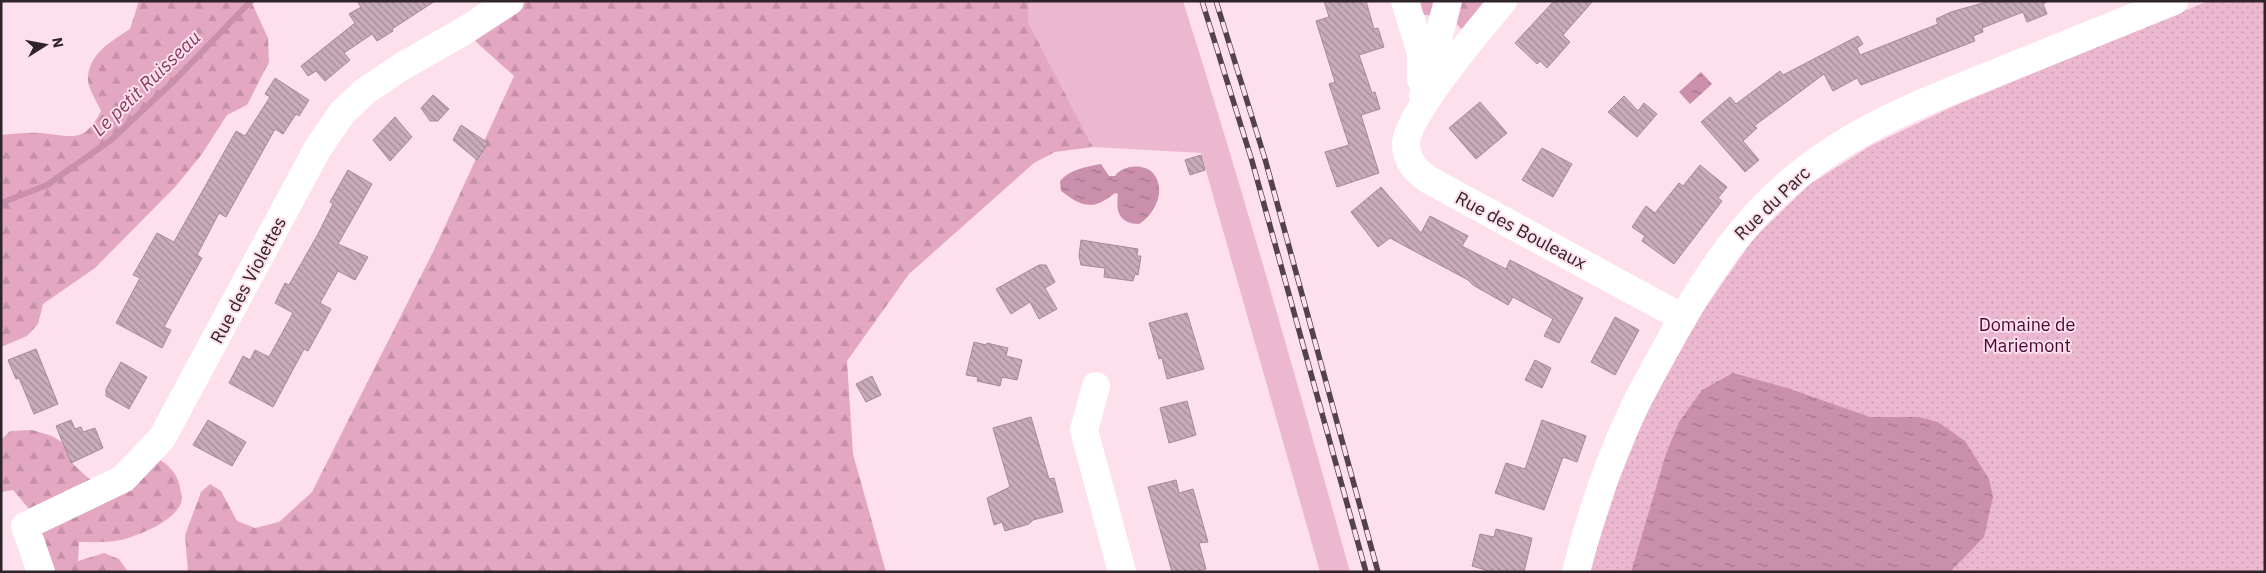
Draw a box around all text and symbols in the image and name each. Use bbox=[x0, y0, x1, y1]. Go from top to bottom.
north arrow bbox=[20, 20, 70, 70]
water label: Le petit Ruisseau bbox=[87, 25, 205, 141]
text: N bbox=[48, 36, 68, 49]
street label: Rue du Parc bbox=[1729, 161, 1815, 245]
street label: Rue des Bouleaux bbox=[1452, 186, 1590, 274]
street label: Rue des Violettes bbox=[205, 213, 291, 347]
park label: Domaine de Mariemont bbox=[1979, 313, 2075, 357]

